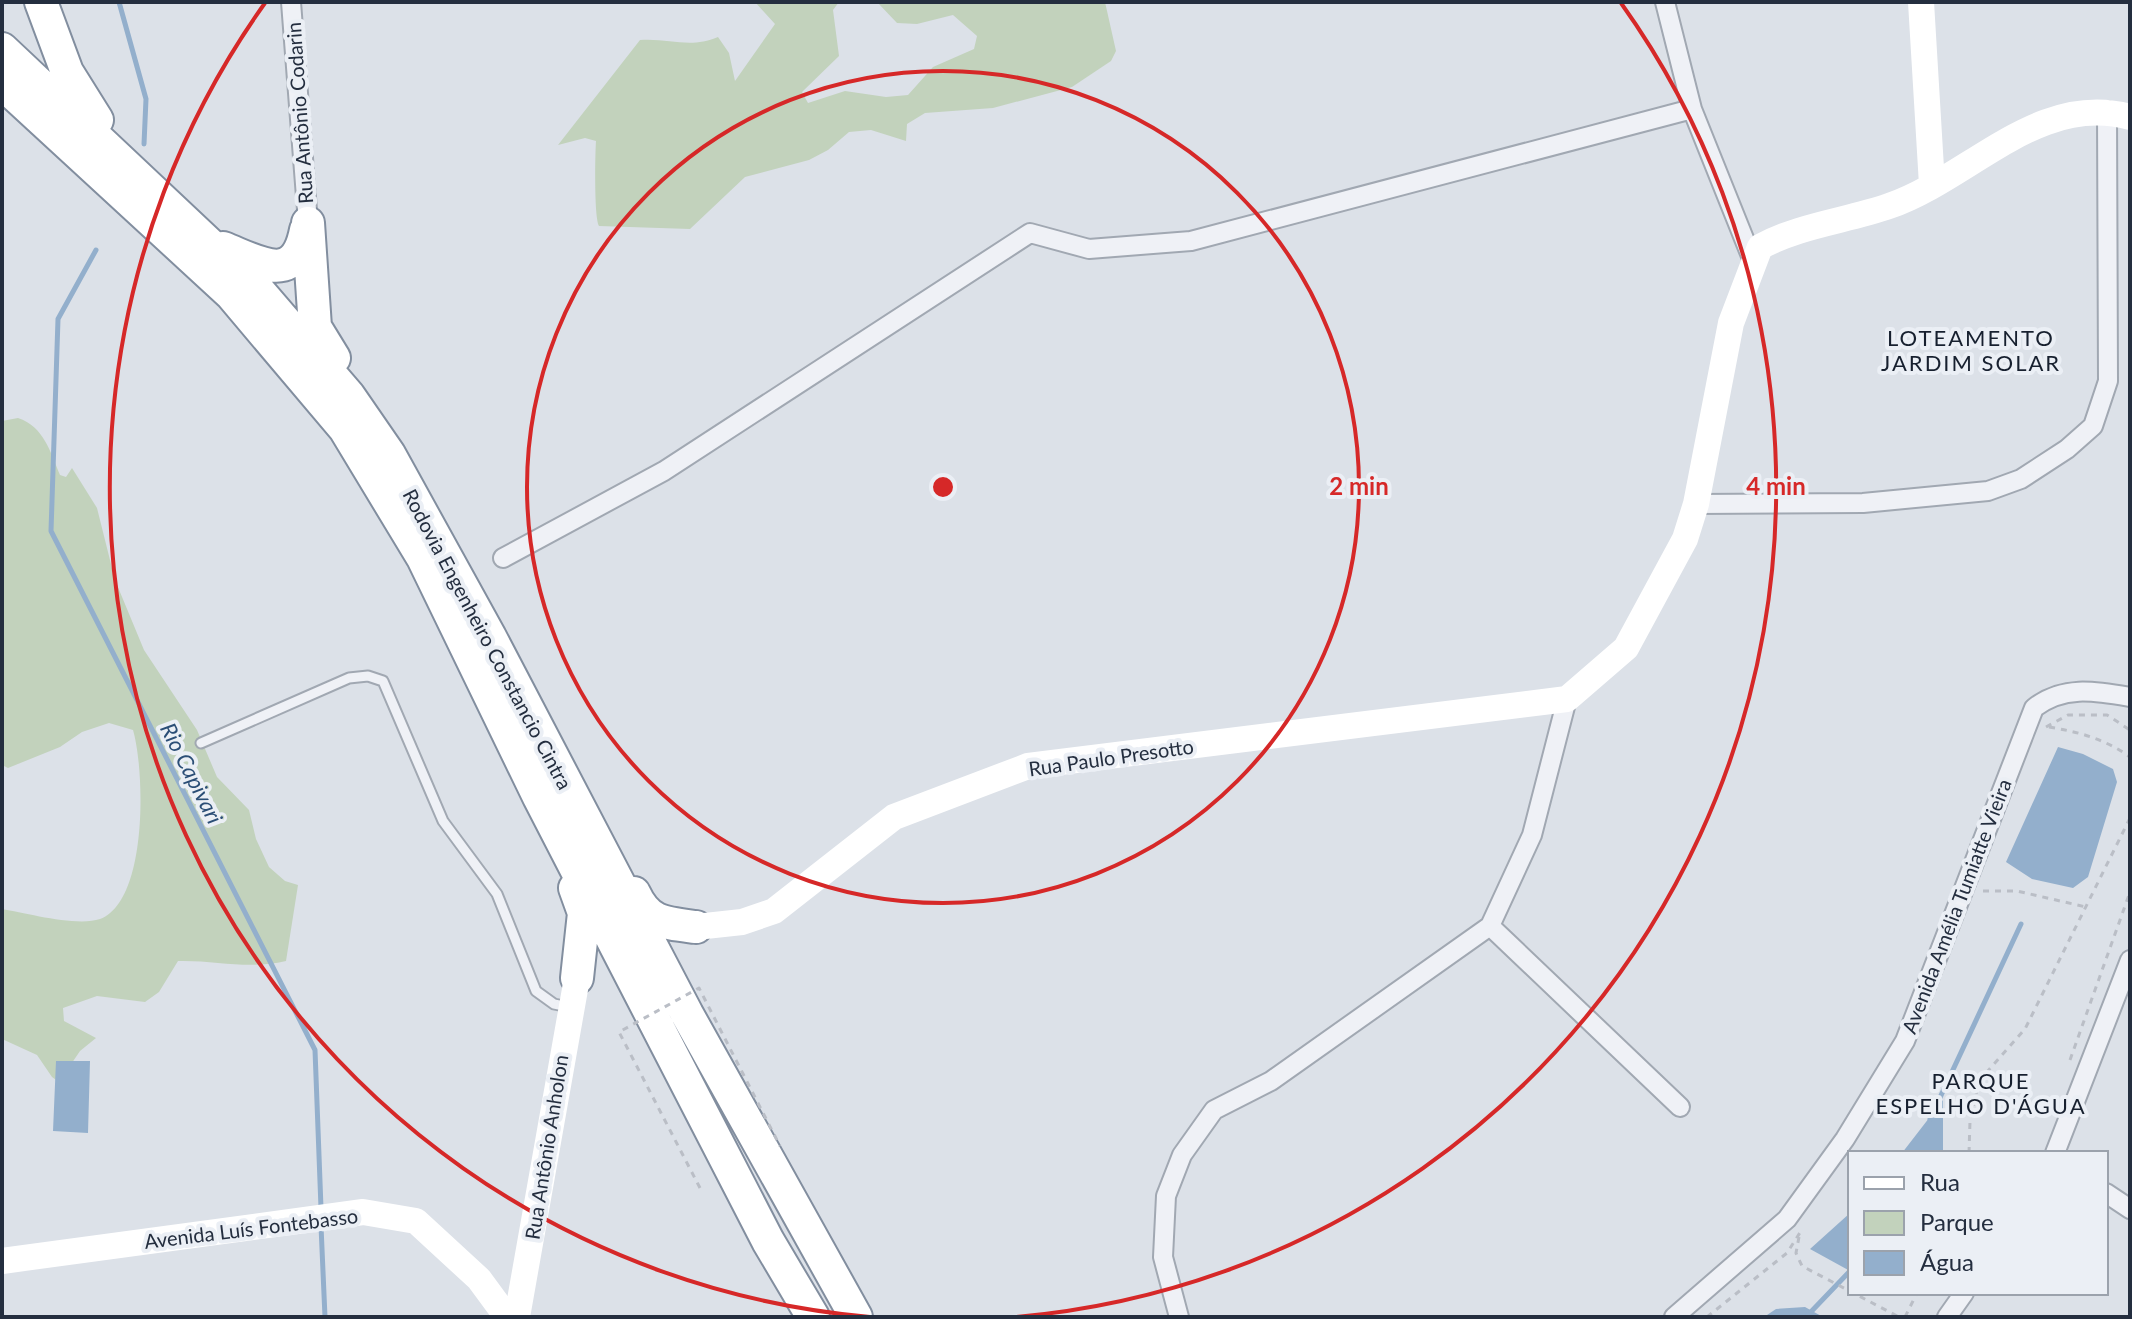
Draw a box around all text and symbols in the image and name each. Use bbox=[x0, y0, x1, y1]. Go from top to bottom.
street label: Rua Antônio Codarin bbox=[281, 21, 317, 205]
district label: LOTEAMENTO JARDIM SOLAR bbox=[1881, 324, 2061, 376]
text: 2 min bbox=[1329, 471, 1389, 500]
text: 4 min bbox=[1746, 471, 1806, 500]
centre of rings bbox=[929, 473, 957, 501]
street label: Rodovia Engenheiro Constancio Cintra bbox=[398, 485, 578, 793]
water label: Rio Capivari bbox=[155, 718, 229, 828]
street label: Rua Paulo Presotto bbox=[1027, 734, 1195, 780]
street label: Avenida Amélia Tumiatte Vieira bbox=[1896, 775, 2016, 1037]
street label: Rua Antônio Anholon bbox=[520, 1053, 572, 1241]
district label: PARQUE ESPELHO D'ÁGUA bbox=[1875, 1067, 2087, 1119]
legend bbox=[1848, 1151, 2108, 1295]
text: Rua bbox=[1920, 1167, 1960, 1196]
street label: Avenida Luís Fontebasso bbox=[143, 1203, 359, 1253]
text: Parque bbox=[1920, 1207, 1994, 1236]
text: Água bbox=[1920, 1247, 1974, 1276]

